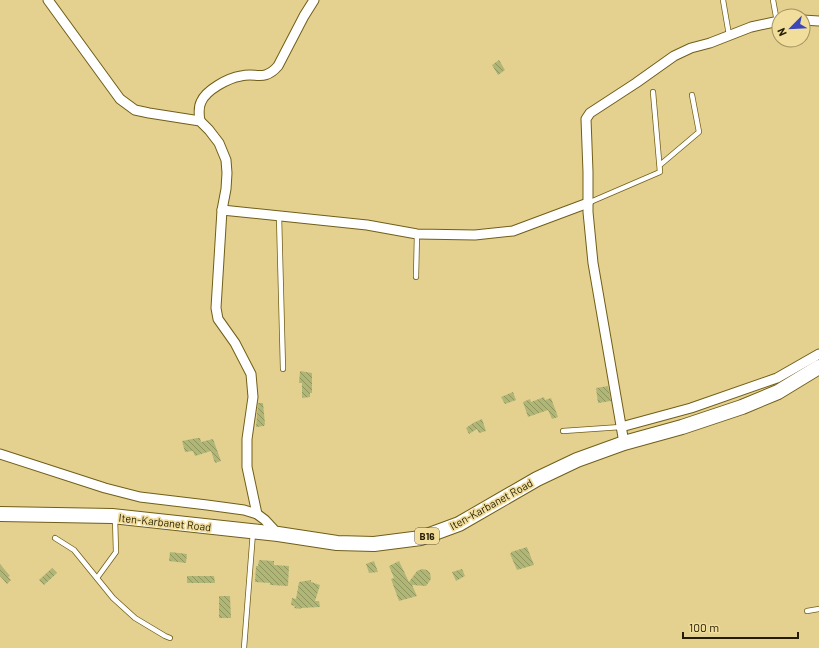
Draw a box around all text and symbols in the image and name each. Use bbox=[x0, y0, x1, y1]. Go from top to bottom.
north arrow bbox=[771, 8, 811, 48]
text: N bbox=[774, 26, 789, 38]
street label: Iten-Karbanet Road bbox=[447, 476, 535, 532]
street label: Iten-Karbanet Road bbox=[118, 511, 212, 533]
road number: B16 bbox=[415, 528, 439, 544]
scale bar bbox=[683, 614, 798, 640]
text: 100 m bbox=[689, 620, 719, 634]

